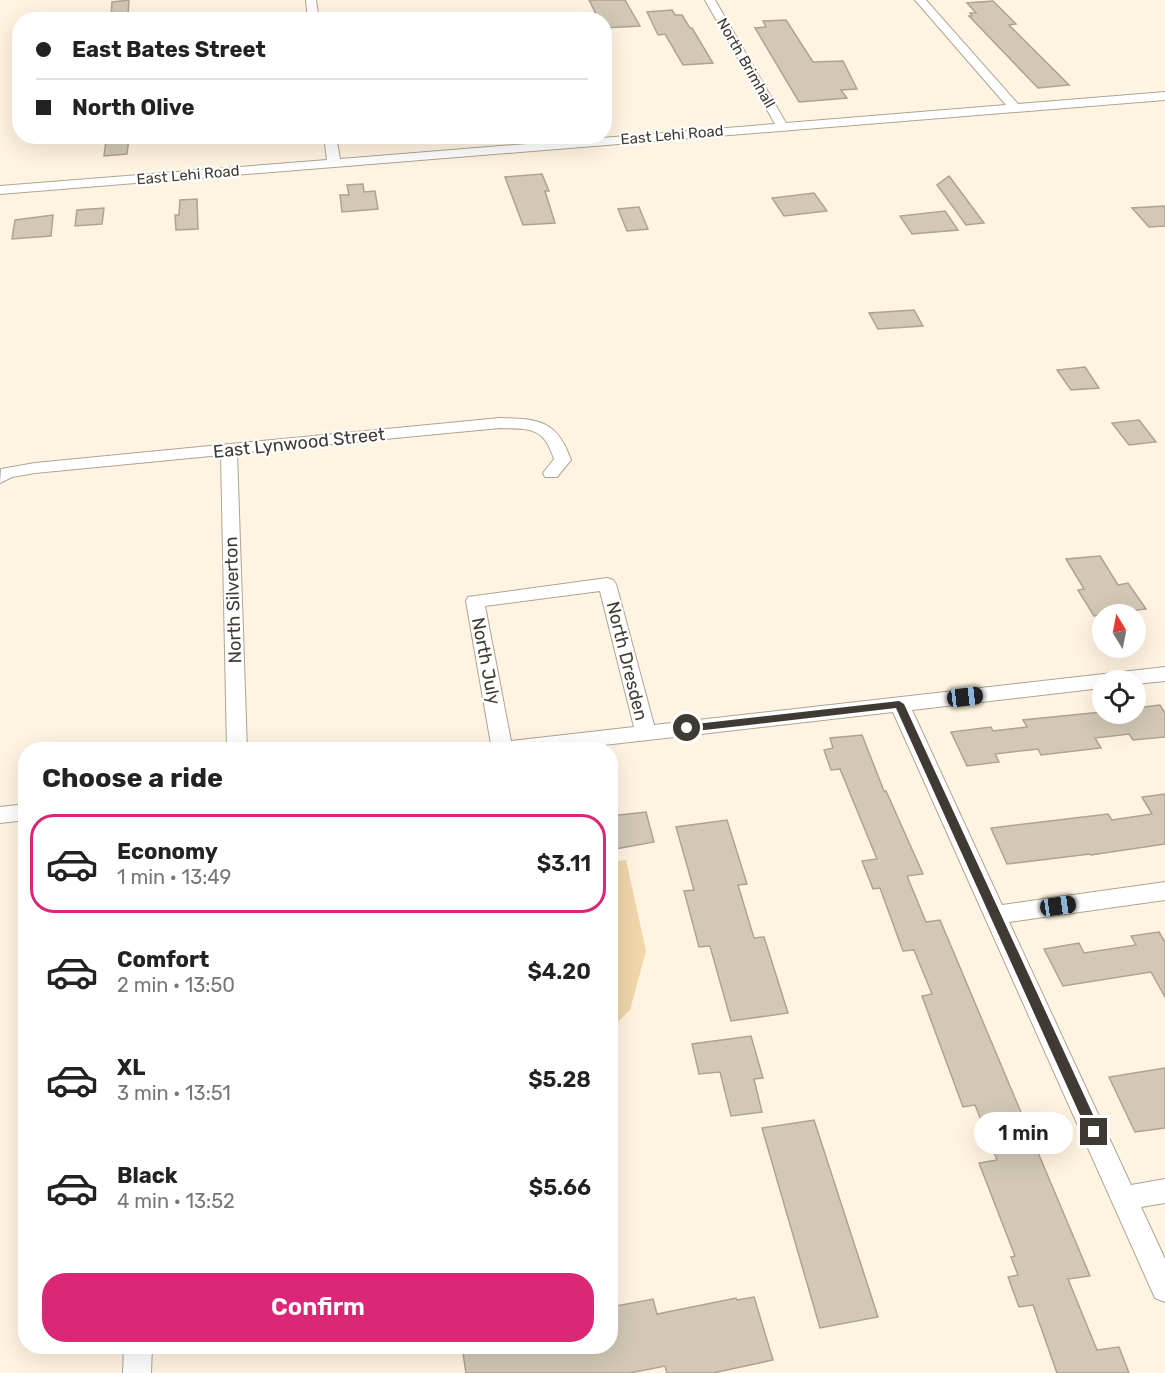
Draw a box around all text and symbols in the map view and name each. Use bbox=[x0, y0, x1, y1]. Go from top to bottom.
street label: North Brimhall bbox=[713, 15, 779, 111]
text: East Bates Street bbox=[72, 36, 266, 63]
text: North Olive bbox=[72, 94, 194, 121]
street label: East Lehi Road bbox=[620, 122, 724, 148]
street label: East Lehi Road bbox=[136, 162, 240, 188]
street label: East Lynwood Street bbox=[212, 423, 386, 463]
street label: North Silverton bbox=[220, 536, 246, 664]
street label: North Dresden bbox=[602, 599, 652, 723]
north arrow bbox=[1092, 604, 1146, 658]
map controls bbox=[1092, 604, 1146, 724]
street label: North July bbox=[467, 615, 505, 707]
button: locate bbox=[1092, 670, 1146, 724]
car bbox=[946, 686, 984, 708]
route start bbox=[673, 714, 700, 741]
text: Choose a ride bbox=[42, 762, 223, 794]
icon: car bbox=[45, 837, 99, 891]
text: Economy bbox=[117, 838, 218, 865]
text: $3.11 bbox=[537, 850, 591, 877]
text: 1 min · 13:49 bbox=[117, 865, 231, 889]
car bbox=[1039, 895, 1077, 917]
icon: car bbox=[45, 945, 99, 999]
text: Comfort bbox=[117, 946, 209, 973]
text: $4.20 bbox=[527, 958, 591, 985]
text: 2 min · 13:50 bbox=[117, 973, 235, 997]
icon: car bbox=[45, 1053, 99, 1107]
text: XL bbox=[117, 1054, 145, 1081]
text: $5.28 bbox=[528, 1066, 591, 1093]
text: 3 min · 13:51 bbox=[117, 1081, 231, 1105]
callout: 1 min bbox=[974, 1111, 1073, 1153]
route end bbox=[1080, 1118, 1107, 1145]
text: 1 min bbox=[998, 1121, 1049, 1145]
icon: car bbox=[45, 1161, 99, 1215]
text: Black bbox=[117, 1162, 178, 1189]
text: $5.66 bbox=[529, 1174, 591, 1201]
text: 4 min · 13:52 bbox=[117, 1189, 235, 1213]
button: Confirm bbox=[42, 1273, 594, 1342]

